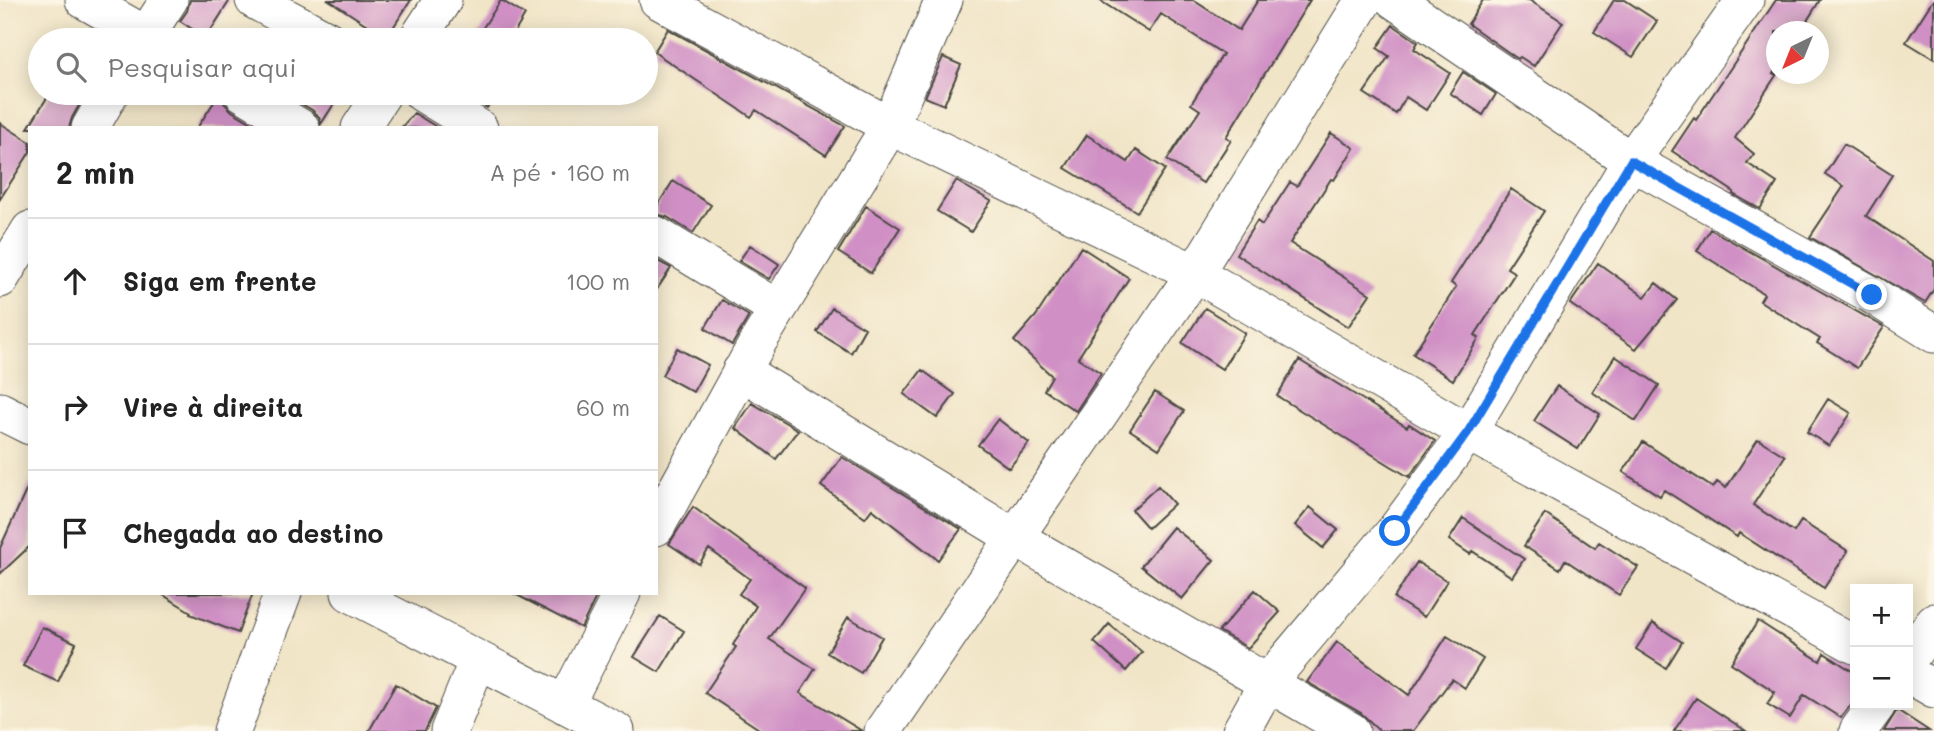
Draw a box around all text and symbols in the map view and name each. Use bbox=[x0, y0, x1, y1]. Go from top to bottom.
north arrow bbox=[1766, 21, 1829, 84]
search box bbox=[28, 28, 658, 105]
icon: search bbox=[52, 48, 90, 86]
text: Pesquisar aqui bbox=[108, 50, 297, 84]
text: 2 min bbox=[56, 152, 135, 192]
text: A pé · 160 m bbox=[489, 157, 630, 187]
icon: ahead bbox=[56, 262, 94, 300]
text: Siga em frente bbox=[123, 264, 317, 298]
text: 100 m bbox=[566, 266, 630, 296]
route end bbox=[1856, 279, 1887, 310]
icon: right bbox=[56, 388, 94, 426]
text: Vire à direita bbox=[123, 390, 303, 424]
text: 60 m bbox=[576, 392, 630, 422]
icon: arrive bbox=[56, 514, 94, 552]
route start bbox=[1379, 515, 1410, 546]
text: Chegada ao destino bbox=[123, 516, 383, 550]
map controls bbox=[1850, 584, 1913, 710]
button: + bbox=[1850, 584, 1913, 647]
button: − bbox=[1850, 647, 1913, 710]

